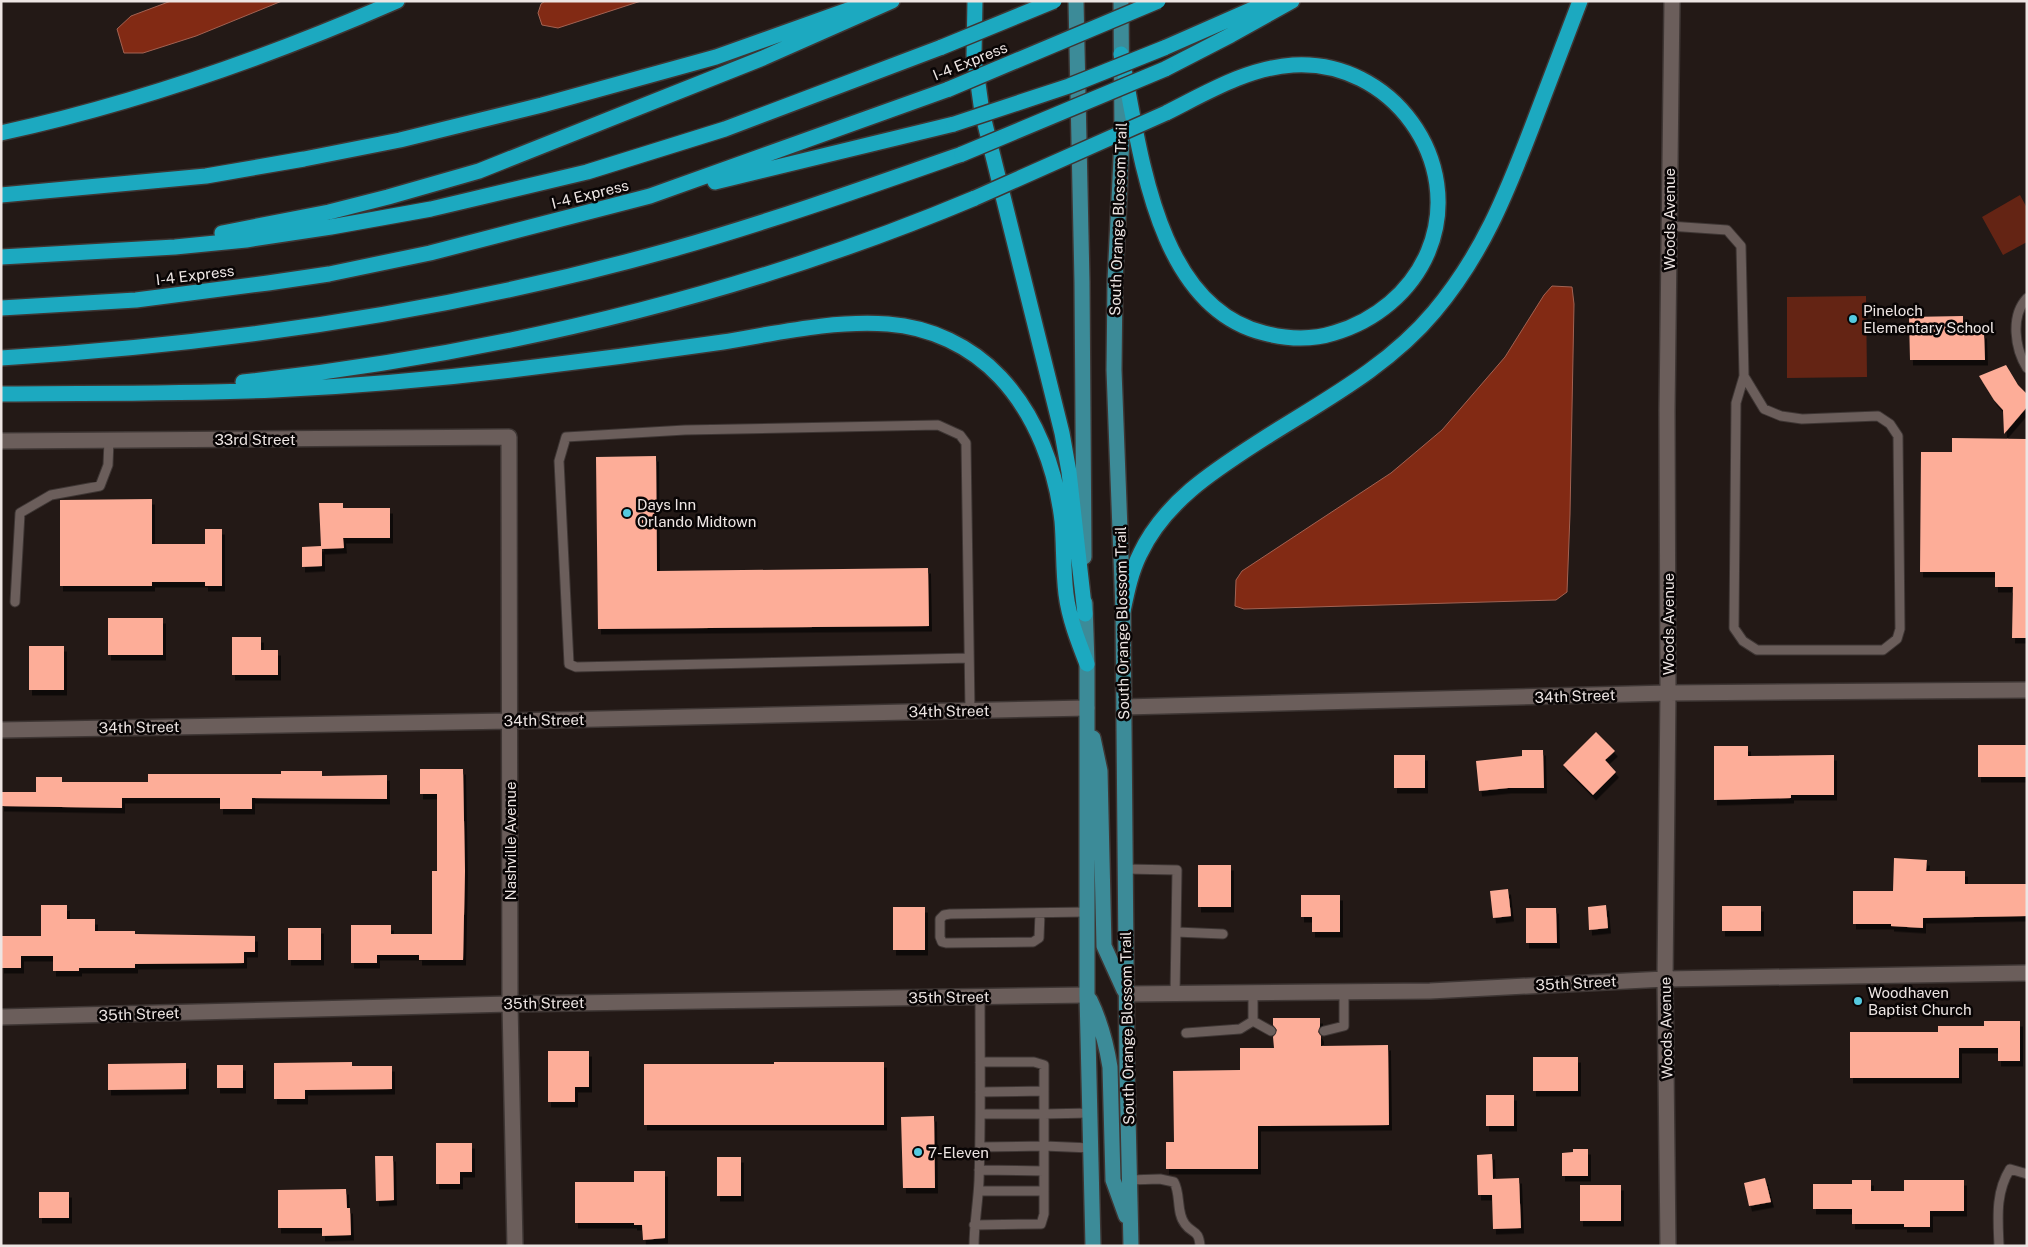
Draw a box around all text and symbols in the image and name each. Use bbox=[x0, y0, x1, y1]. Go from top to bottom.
street label: I-4 Express bbox=[930, 38, 1010, 84]
street label: South Orange Blossom Trail bbox=[1106, 122, 1130, 316]
street label: Woods Avenue bbox=[1661, 168, 1678, 270]
street label: I-4 Express bbox=[550, 176, 630, 212]
street label: I-4 Express bbox=[155, 262, 235, 288]
place label: Pineloch Elementary School bbox=[1863, 302, 1995, 336]
marker: Pineloch Elementary School bbox=[1847, 313, 1859, 325]
street label: 33rd Street bbox=[215, 431, 296, 448]
place label: Days Inn Orlando Midtown bbox=[637, 496, 756, 530]
marker: Days Inn Orlando Midtown bbox=[621, 507, 633, 519]
street label: South Orange Blossom Trail bbox=[1112, 526, 1132, 720]
street label: Woods Avenue bbox=[1660, 573, 1677, 675]
street label: 34th Street bbox=[1534, 686, 1616, 706]
street label: 34th Street bbox=[908, 702, 990, 720]
street label: 34th Street bbox=[503, 711, 585, 729]
street label: 34th Street bbox=[98, 718, 180, 736]
street label: Nashville Avenue bbox=[502, 782, 519, 900]
street label: South Orange Blossom Trail bbox=[1117, 931, 1137, 1125]
street label: 35th Street bbox=[1535, 972, 1617, 994]
street label: Woods Avenue bbox=[1657, 977, 1675, 1079]
place label: Woodhaven Baptist Church bbox=[1868, 984, 1972, 1018]
street label: 35th Street bbox=[908, 988, 990, 1006]
street label: 35th Street bbox=[503, 994, 585, 1012]
marker: Woodhaven Baptist Church bbox=[1852, 995, 1864, 1007]
street label: 35th Street bbox=[98, 1004, 180, 1024]
place label: 7-Eleven bbox=[928, 1144, 989, 1161]
marker: 7-Eleven bbox=[912, 1146, 924, 1158]

